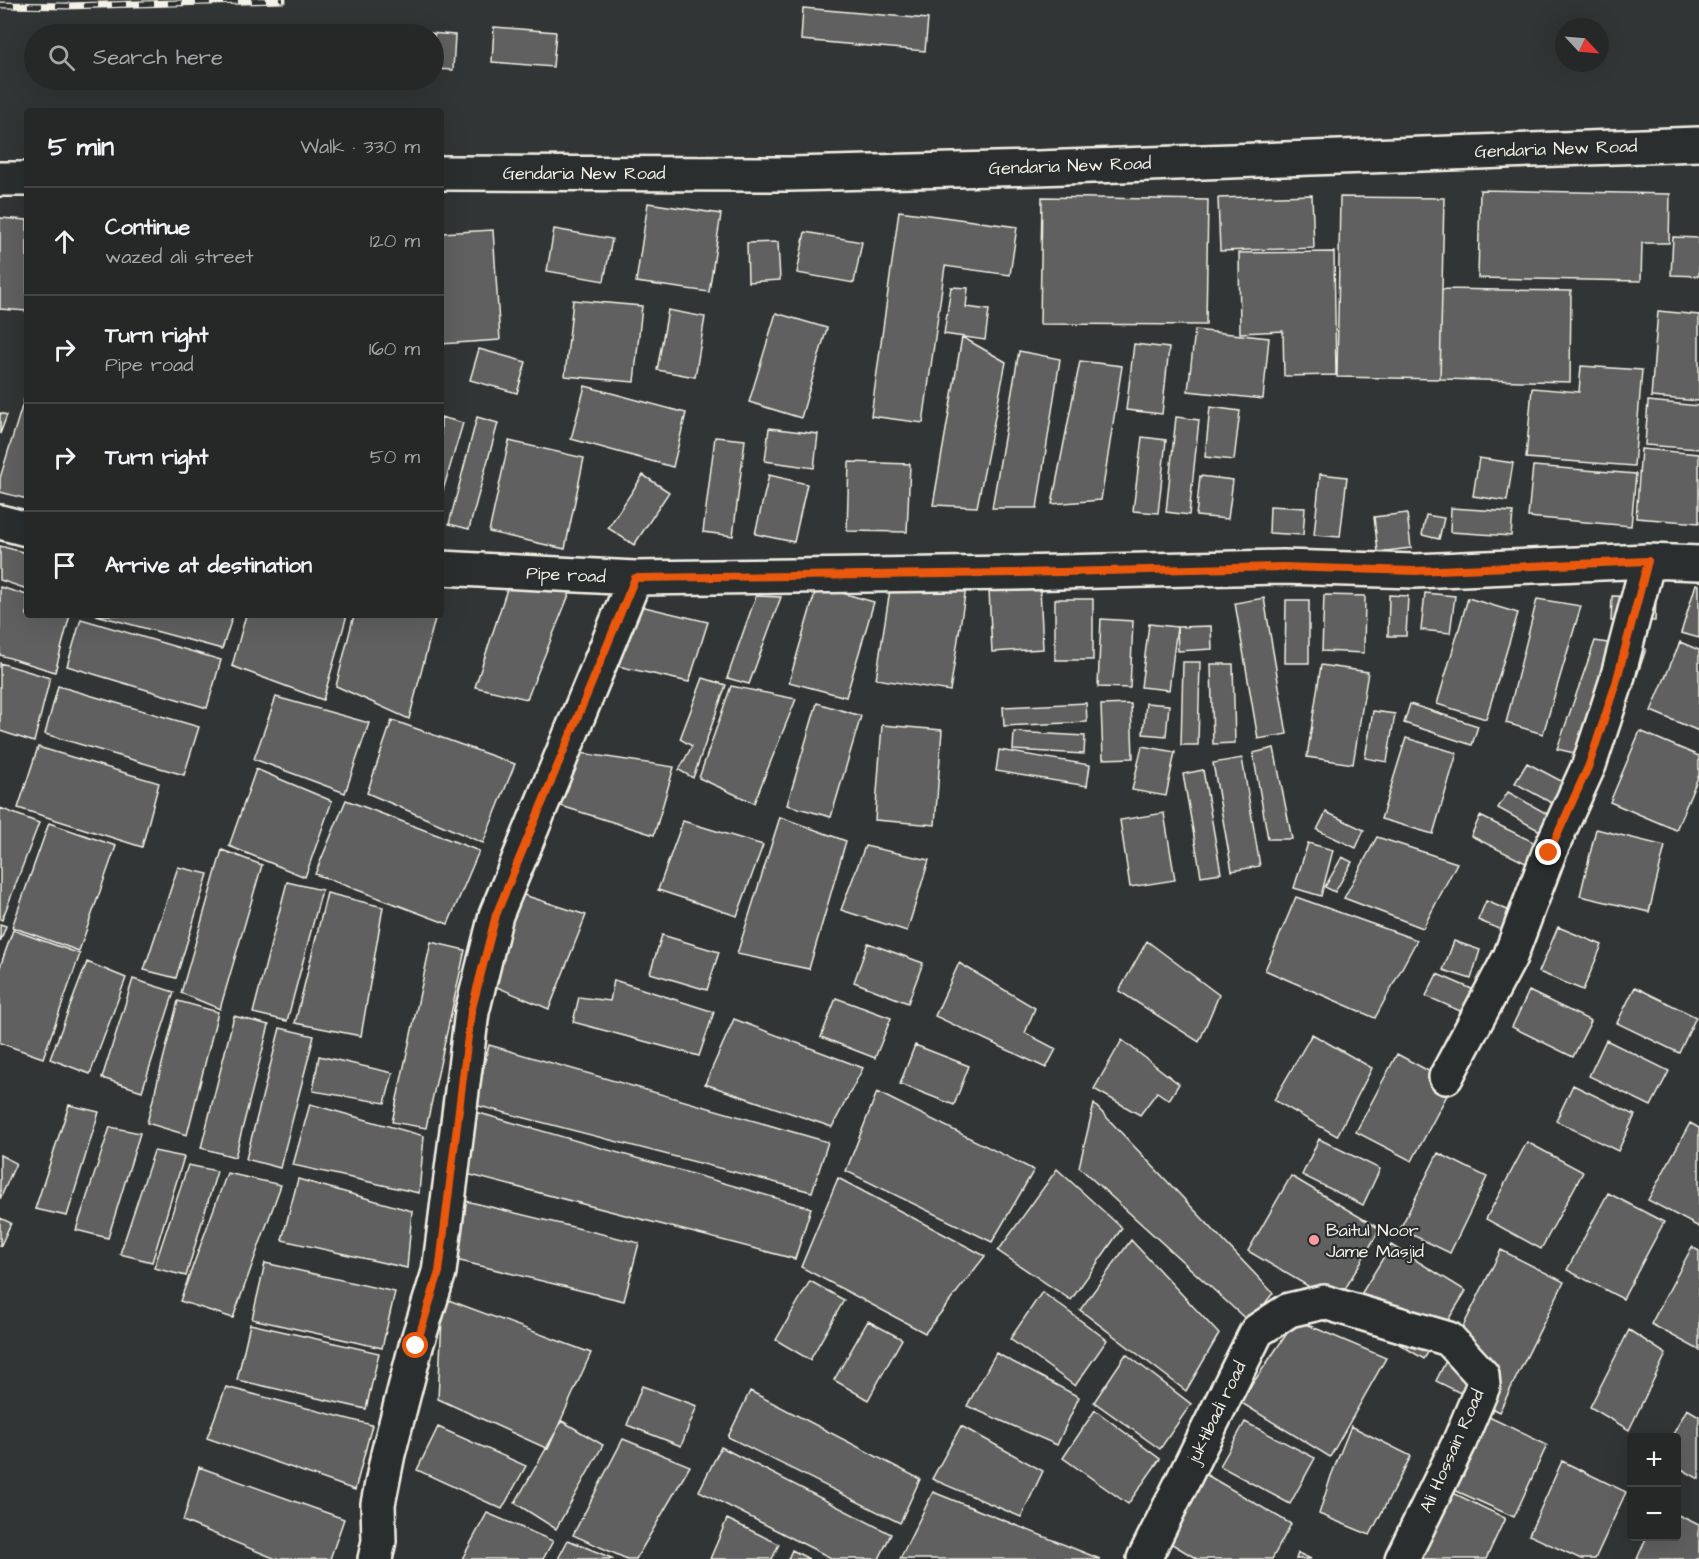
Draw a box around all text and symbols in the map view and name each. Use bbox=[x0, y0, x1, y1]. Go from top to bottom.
north arrow bbox=[1555, 18, 1609, 72]
search box bbox=[24, 24, 444, 90]
icon: search bbox=[45, 41, 78, 74]
text: Search here bbox=[93, 42, 223, 73]
text: 5 min bbox=[48, 129, 114, 165]
text: Walk · 330 m bbox=[300, 133, 420, 161]
street label: Gendaria New Road bbox=[1474, 134, 1638, 164]
street label: Gendaria New Road bbox=[988, 151, 1152, 181]
street label: Gendaria New Road bbox=[503, 161, 665, 186]
text: Continue bbox=[105, 212, 190, 243]
icon: ahead bbox=[48, 225, 81, 258]
text: 120 m bbox=[370, 227, 420, 255]
text: wazed ali street bbox=[105, 243, 254, 271]
text: Turn right bbox=[105, 320, 208, 351]
icon: right bbox=[48, 333, 81, 366]
text: 160 m bbox=[369, 335, 420, 363]
text: Pipe road bbox=[105, 351, 193, 379]
icon: right bbox=[48, 441, 81, 474]
text: Turn right bbox=[105, 442, 208, 473]
text: 50 m bbox=[370, 443, 420, 471]
icon: arrive bbox=[48, 549, 81, 582]
text: Arrive at destination bbox=[105, 550, 312, 581]
street label: Pipe road bbox=[526, 560, 606, 590]
route end bbox=[1535, 839, 1561, 865]
place label: Baitul Noor Jame Masjid bbox=[1326, 1218, 1424, 1264]
marker: Baitul Noor Jame Masjid bbox=[1307, 1233, 1321, 1247]
route start bbox=[402, 1332, 428, 1358]
street label: juktibadi road bbox=[1181, 1357, 1252, 1469]
street label: Ali Hossain Road bbox=[1414, 1385, 1490, 1517]
map controls bbox=[1627, 1433, 1681, 1541]
button: + bbox=[1627, 1433, 1681, 1487]
button: − bbox=[1627, 1487, 1681, 1541]

